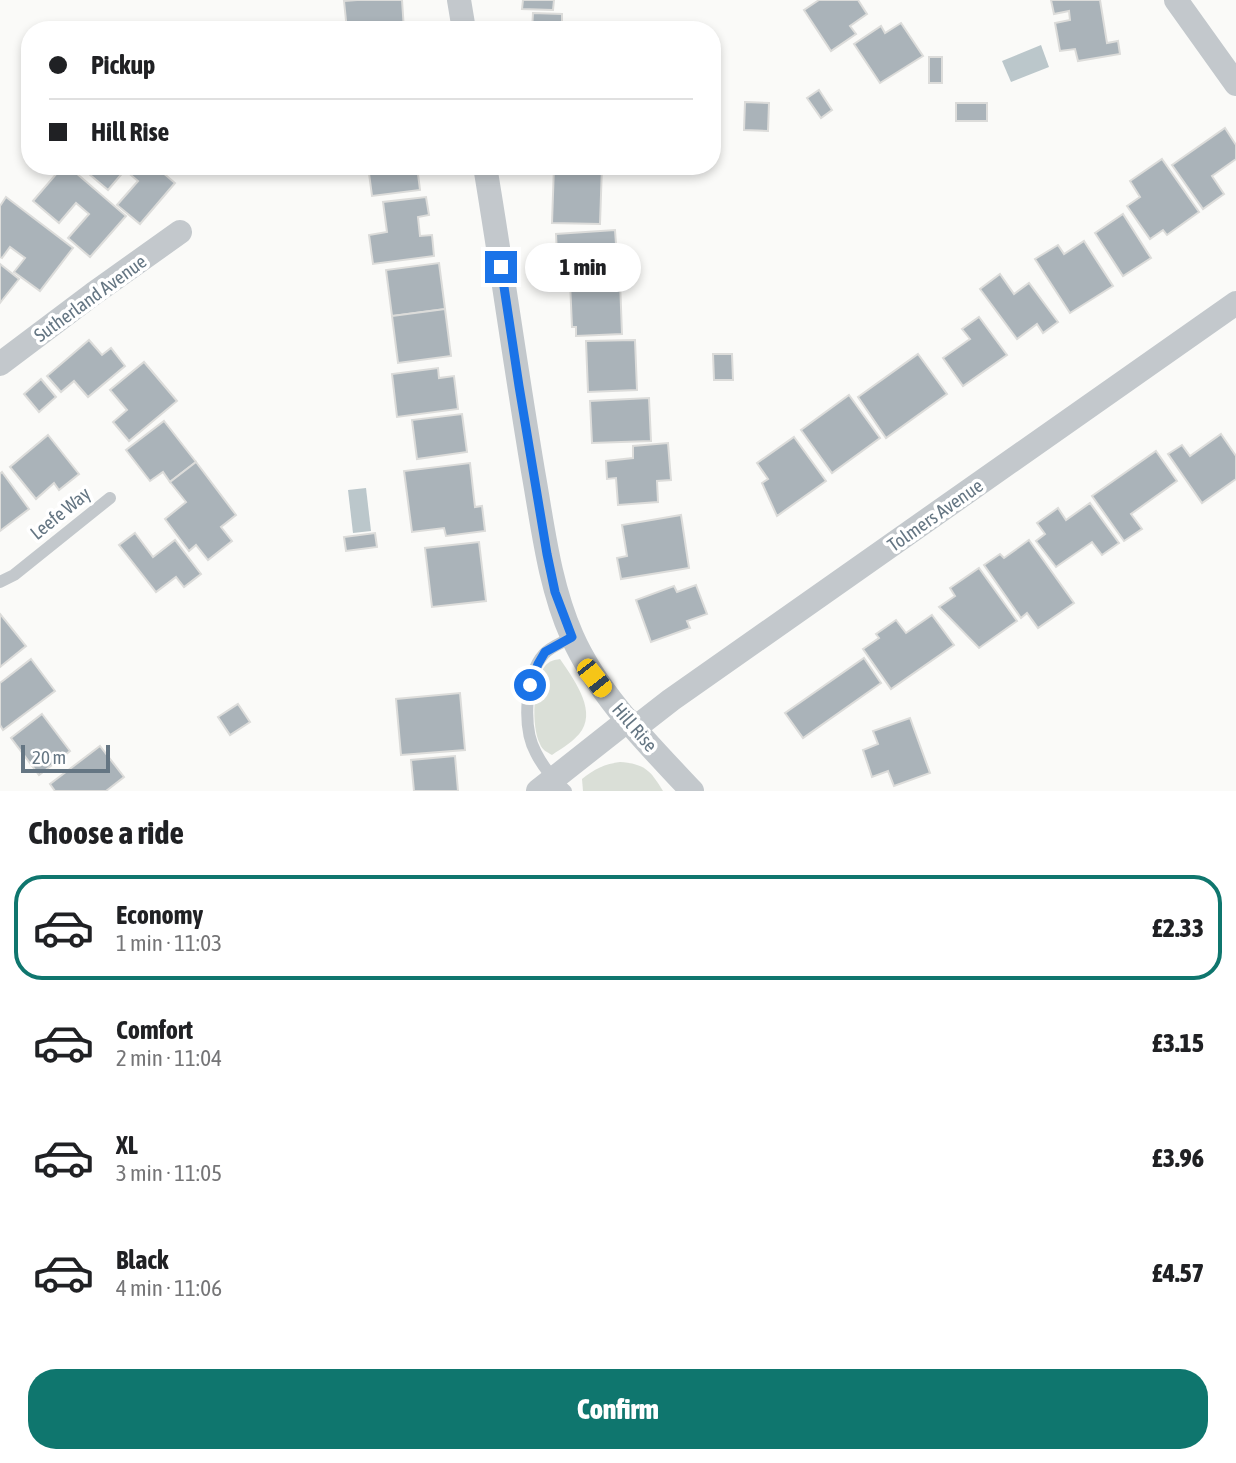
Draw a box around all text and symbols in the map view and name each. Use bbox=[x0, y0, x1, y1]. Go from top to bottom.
text: Pickup bbox=[91, 50, 155, 80]
text: Hill Rise bbox=[91, 117, 169, 147]
callout: 1 min bbox=[526, 243, 641, 292]
street label: Sutherland Avenue bbox=[30, 250, 150, 346]
route end bbox=[485, 251, 517, 283]
text: 1 min bbox=[560, 254, 606, 280]
street label: Tolmers Avenue bbox=[883, 474, 987, 556]
street label: Leefe Way bbox=[26, 482, 95, 544]
car bbox=[573, 655, 616, 701]
route start bbox=[514, 669, 546, 701]
street label: Hill Rise bbox=[608, 698, 662, 756]
scale bar bbox=[21, 742, 110, 774]
text: 20 m bbox=[32, 746, 66, 768]
text: Choose a ride bbox=[28, 814, 184, 851]
icon: car bbox=[32, 896, 95, 959]
text: Economy bbox=[116, 900, 203, 930]
text: £2.33 bbox=[1152, 913, 1204, 943]
text: 1 min · 11:03 bbox=[116, 930, 222, 956]
icon: car bbox=[32, 1011, 95, 1074]
text: Comfort bbox=[116, 1015, 193, 1045]
text: £3.15 bbox=[1152, 1028, 1204, 1058]
text: 2 min · 11:04 bbox=[116, 1045, 222, 1071]
icon: car bbox=[32, 1126, 95, 1189]
text: XL bbox=[116, 1130, 138, 1160]
text: £3.96 bbox=[1152, 1143, 1204, 1173]
text: 3 min · 11:05 bbox=[116, 1160, 222, 1186]
icon: car bbox=[32, 1241, 95, 1304]
text: Black bbox=[116, 1245, 168, 1275]
text: £4.57 bbox=[1152, 1258, 1204, 1288]
text: 4 min · 11:06 bbox=[116, 1275, 222, 1301]
button: Confirm bbox=[28, 1369, 1208, 1449]

